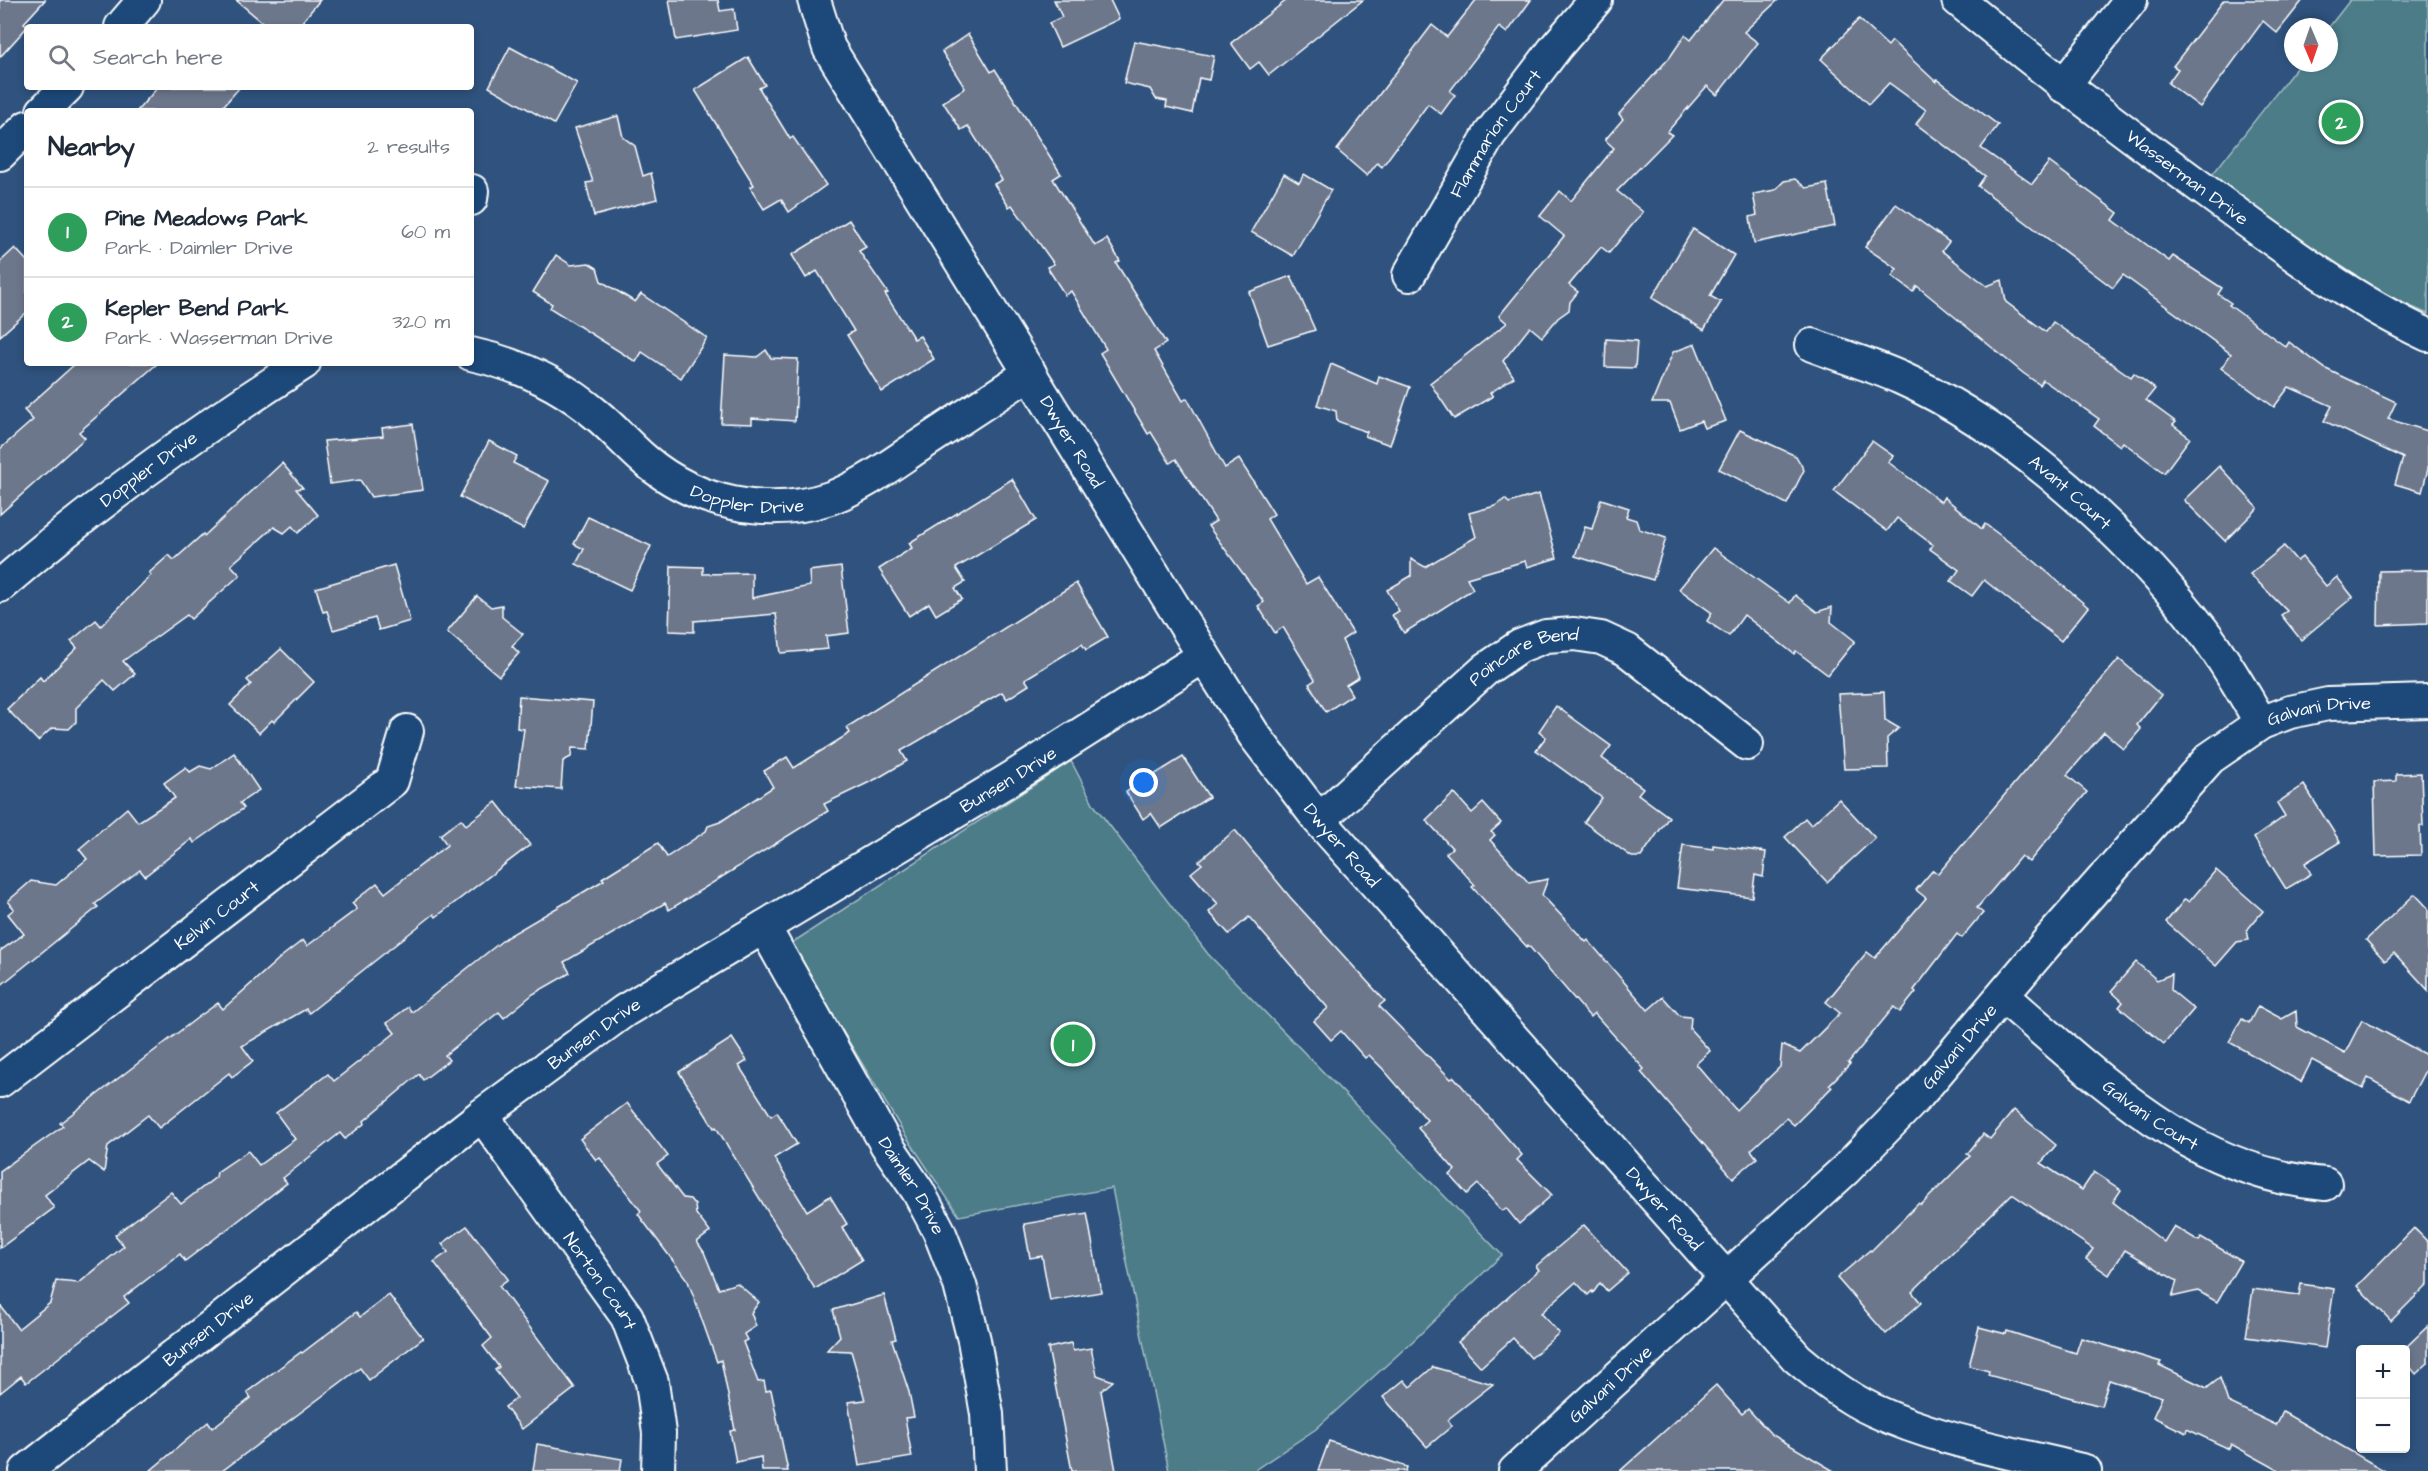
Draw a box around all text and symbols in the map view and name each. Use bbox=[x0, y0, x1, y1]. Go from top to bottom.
north arrow bbox=[2284, 18, 2338, 72]
search box bbox=[24, 24, 474, 90]
icon: search bbox=[45, 41, 78, 74]
text: Search here bbox=[93, 42, 223, 73]
street label: Flammarion Court bbox=[1444, 63, 1548, 202]
pin: 2 bbox=[2322, 100, 2360, 144]
street label: Wasserman Drive bbox=[2121, 124, 2254, 231]
text: Nearby bbox=[48, 129, 135, 165]
text: 2 results bbox=[367, 133, 450, 161]
text: Pine Meadows Park bbox=[105, 203, 308, 234]
text: 1 bbox=[66, 218, 69, 246]
text: 60 m bbox=[401, 218, 450, 246]
text: Park · Daimler Drive bbox=[105, 234, 293, 262]
text: Kepler Bend Park bbox=[105, 293, 288, 324]
text: 2 bbox=[62, 308, 73, 336]
text: 320 m bbox=[392, 308, 450, 336]
text: Park · Wasserman Drive bbox=[105, 324, 333, 352]
street label: Dwyer Road bbox=[1034, 391, 1110, 493]
street label: Doppler Drive bbox=[94, 425, 202, 513]
street label: Avant Court bbox=[2023, 449, 2118, 536]
street label: Doppler Drive bbox=[687, 478, 806, 520]
street label: Poincare Bend bbox=[1463, 621, 1580, 692]
street label: Galvani Drive bbox=[2263, 690, 2371, 732]
street label: Bunsen Drive bbox=[955, 740, 1062, 819]
your location bbox=[1129, 768, 1158, 797]
street label: Dwyer Road bbox=[1298, 798, 1386, 893]
street label: Kelvin Court bbox=[169, 874, 265, 956]
street label: Bunsen Drive bbox=[542, 991, 645, 1076]
street label: Galvani Drive bbox=[1916, 998, 2003, 1095]
pin: 1 bbox=[1054, 1022, 1092, 1066]
street label: Galvani Court bbox=[2097, 1074, 2204, 1157]
street label: Daimler Drive bbox=[872, 1132, 951, 1239]
street label: Dwyer Road bbox=[1620, 1161, 1708, 1256]
street label: Norton Court bbox=[558, 1227, 643, 1334]
street label: Bunsen Drive bbox=[157, 1285, 259, 1372]
street label: Galvani Drive bbox=[1563, 1339, 1658, 1429]
map controls bbox=[2356, 1345, 2410, 1453]
button: + bbox=[2356, 1345, 2410, 1399]
button: − bbox=[2356, 1399, 2410, 1453]

